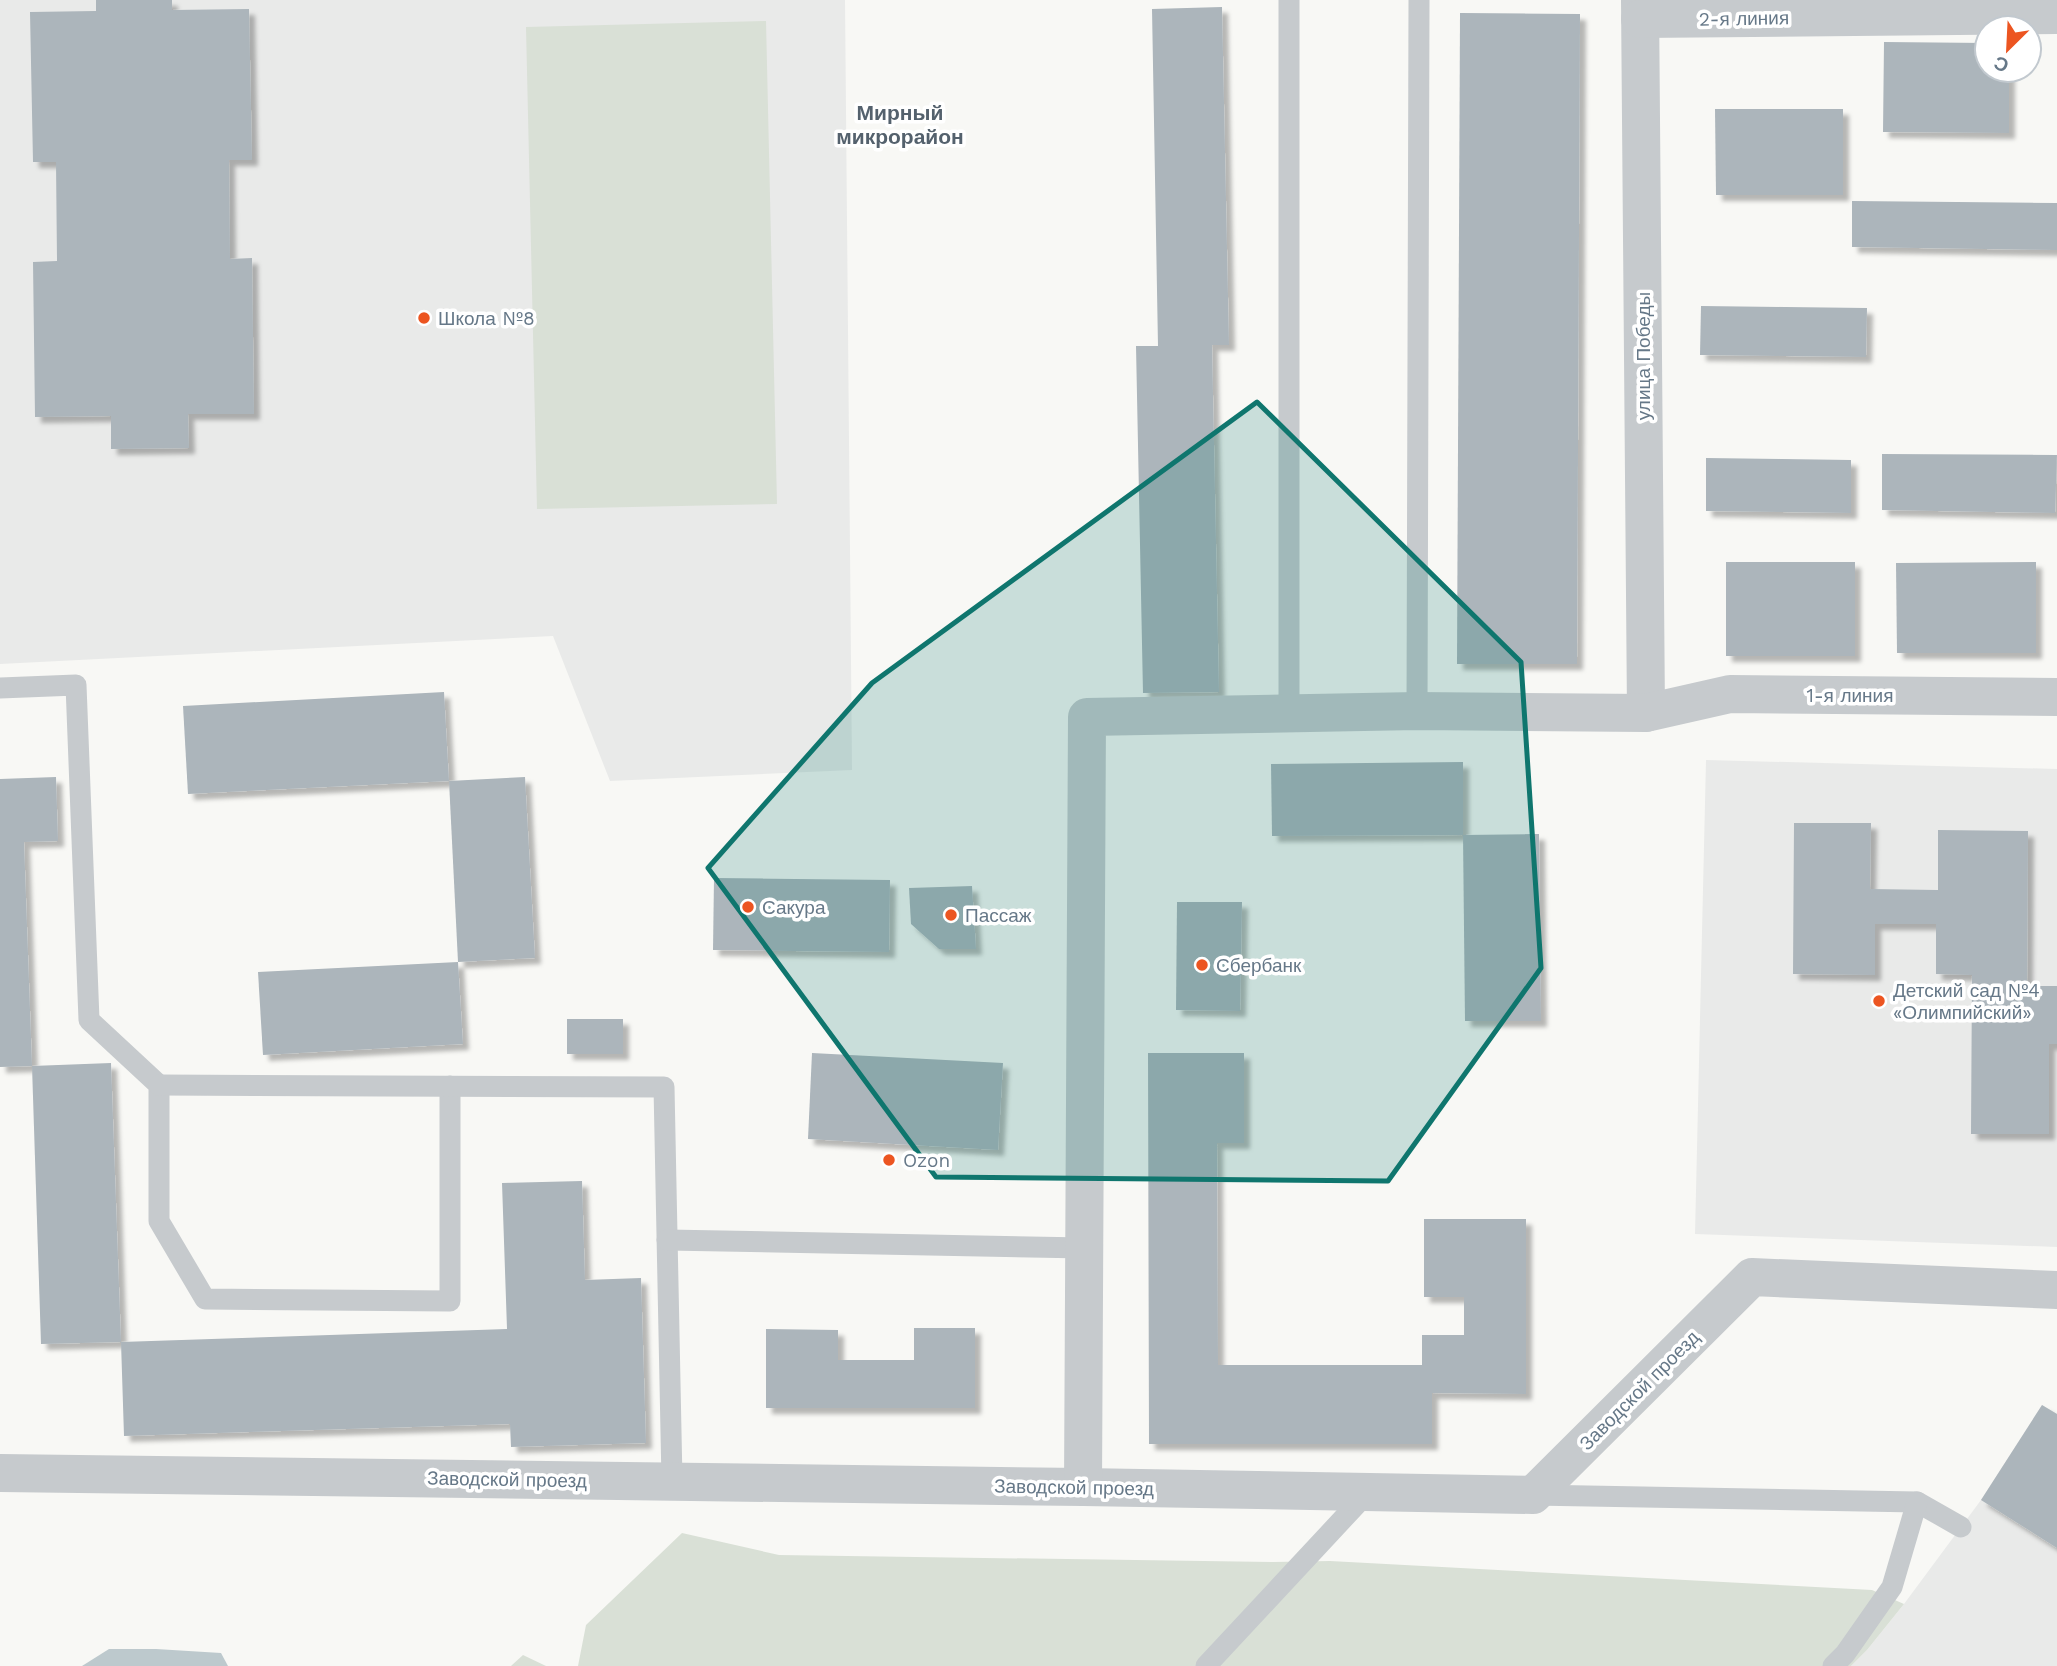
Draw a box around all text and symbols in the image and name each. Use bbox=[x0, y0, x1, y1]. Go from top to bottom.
street label: 2-я линия bbox=[1699, 6, 1789, 31]
north arrow bbox=[1973, 14, 2043, 84]
text: С bbox=[1990, 51, 2012, 77]
district label: Мирный микрорайон bbox=[836, 100, 964, 149]
street label: улица Победы bbox=[1632, 292, 1655, 420]
place label: Школа №8 bbox=[438, 307, 535, 330]
marker: Школа №8 bbox=[416, 310, 432, 326]
street label: 1-я линия bbox=[1807, 684, 1893, 707]
place label: Сакура bbox=[762, 896, 826, 919]
marker: Сакура bbox=[740, 899, 756, 915]
place label: Пассаж bbox=[965, 904, 1032, 927]
marker: Пассаж bbox=[943, 907, 959, 923]
place label: Сбербанк bbox=[1216, 954, 1302, 977]
marker: Сбербанк bbox=[1194, 957, 1210, 973]
place label: Детский сад №4 «Олимпийский» bbox=[1893, 979, 2040, 1024]
marker: Детский сад №4 «Олимпийский» bbox=[1871, 993, 1887, 1009]
place label: Ozon bbox=[903, 1149, 950, 1172]
marker: Ozon bbox=[881, 1152, 897, 1168]
street label: Заводской проезд bbox=[1575, 1326, 1704, 1455]
street label: Заводской проезд bbox=[427, 1467, 587, 1492]
street label: Заводской проезд bbox=[994, 1475, 1154, 1500]

